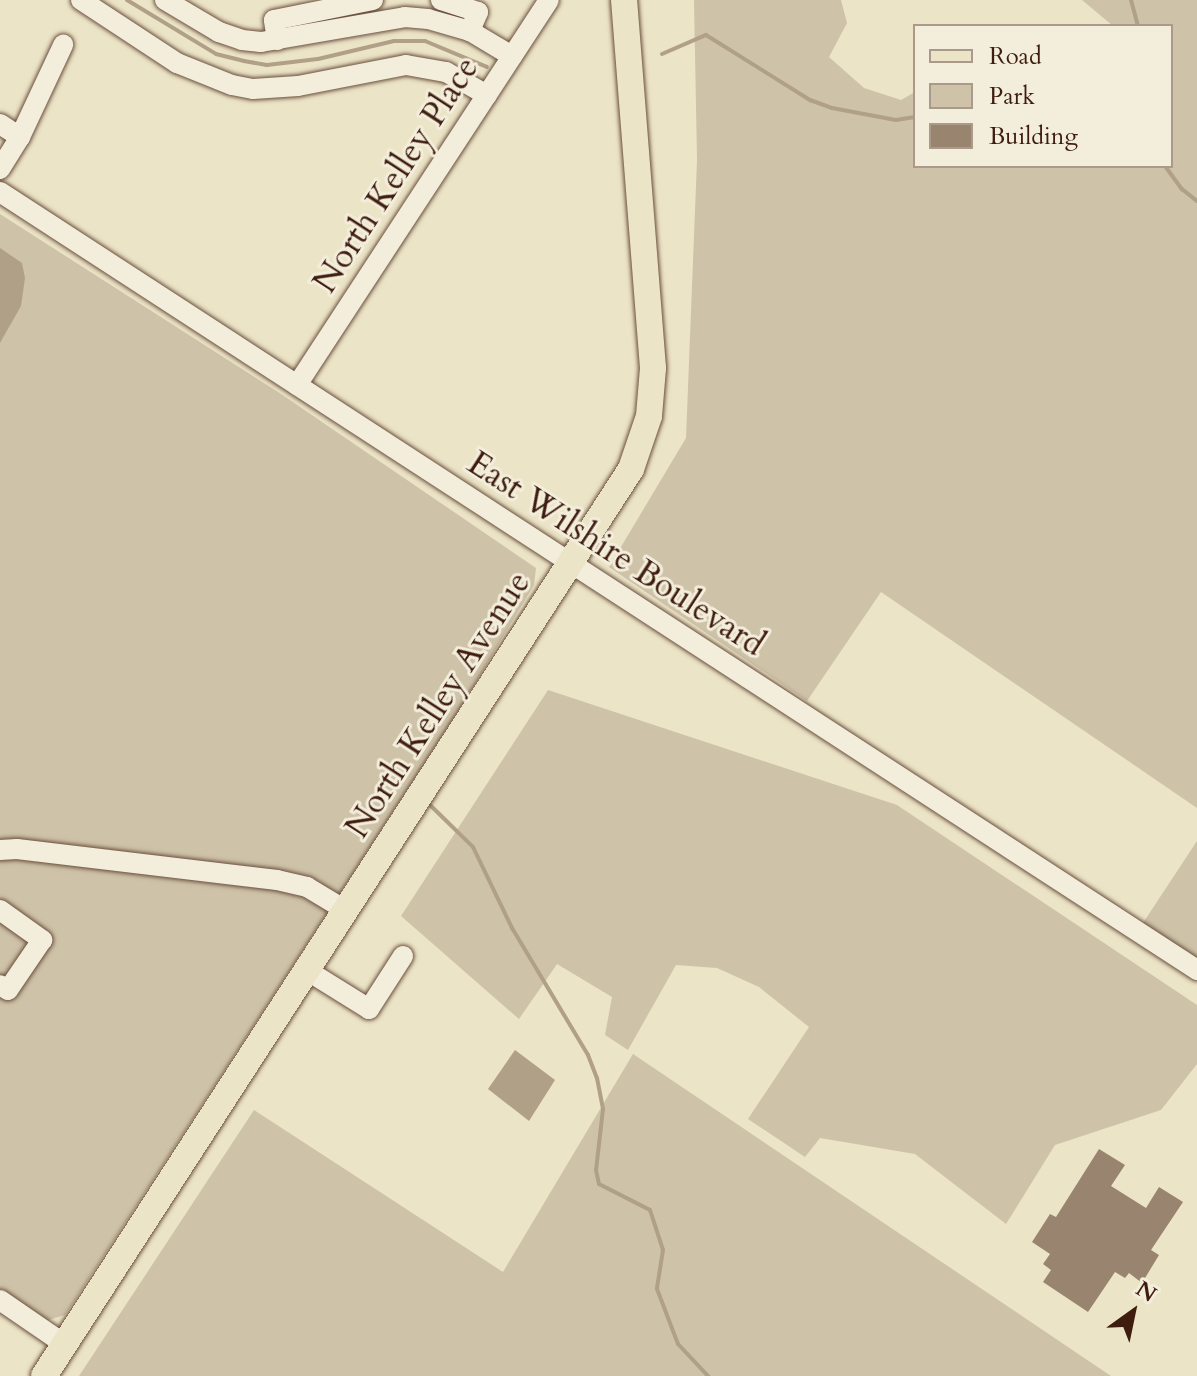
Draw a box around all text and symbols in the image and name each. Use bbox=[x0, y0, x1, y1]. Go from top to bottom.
legend bbox=[913, 24, 1173, 168]
text: Road bbox=[989, 40, 1042, 73]
street label: North Kelley Place bbox=[304, 49, 488, 301]
text: Park bbox=[989, 80, 1035, 113]
text: Building bbox=[989, 120, 1078, 153]
street label: East Wilshire Boulevard bbox=[460, 443, 772, 665]
street label: North Kelley Avenue bbox=[337, 564, 539, 846]
north arrow bbox=[1093, 1272, 1173, 1352]
text: N bbox=[1130, 1274, 1162, 1310]

